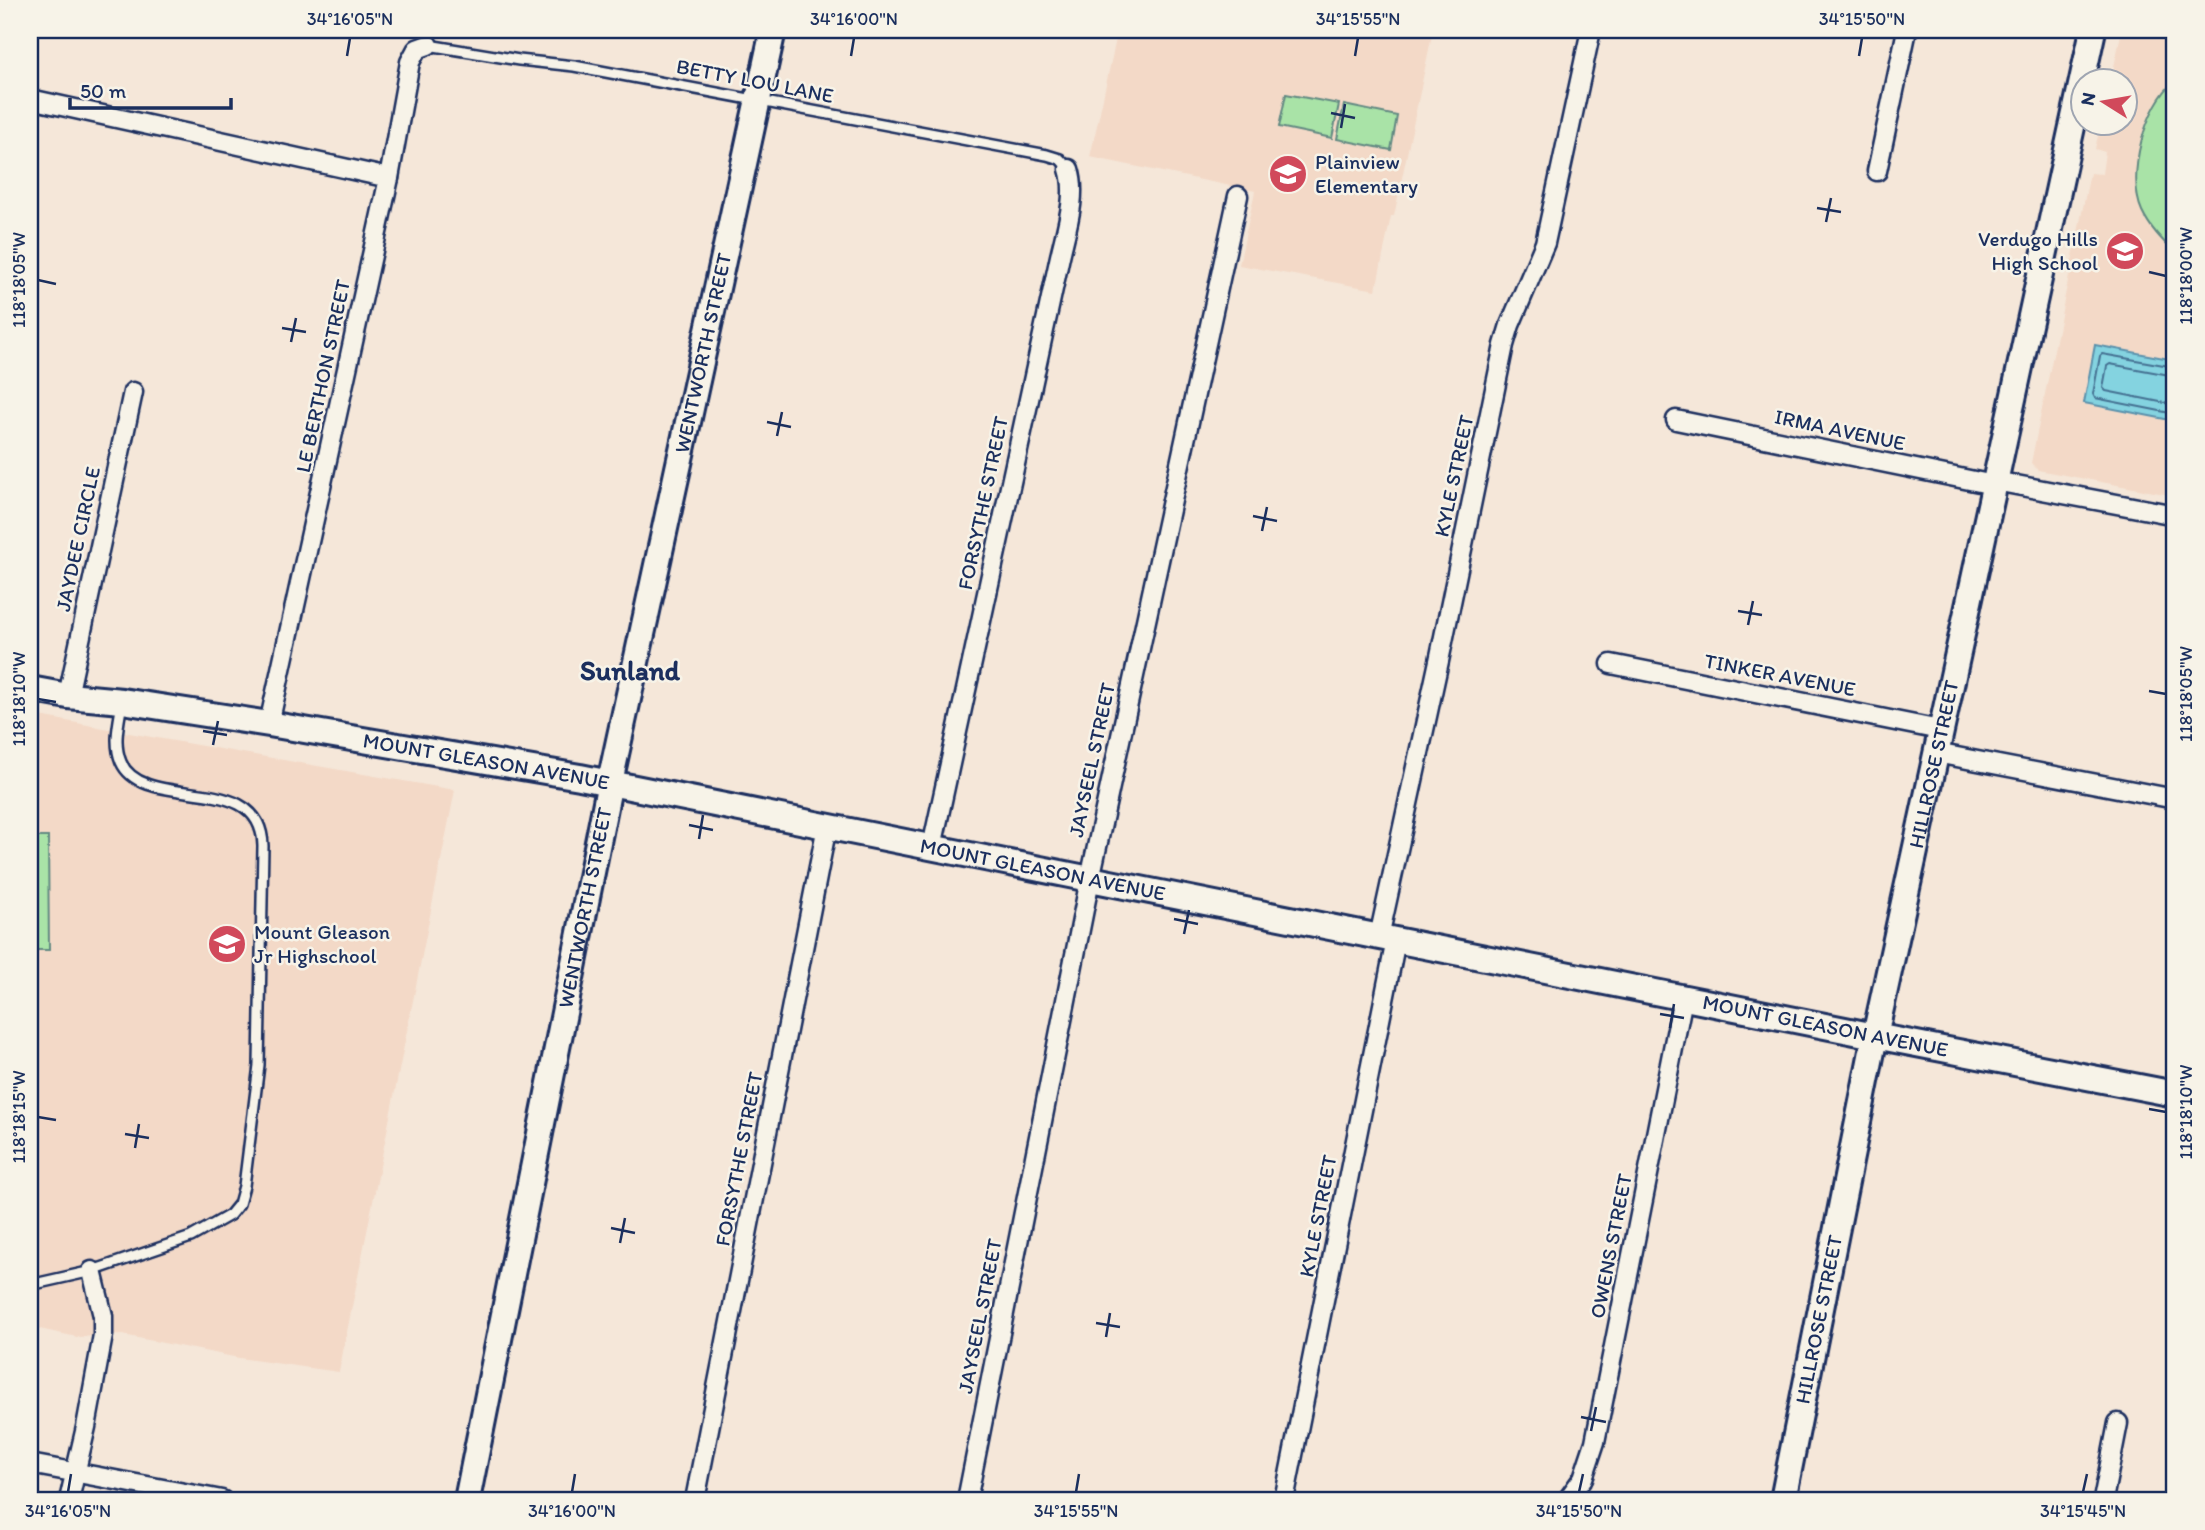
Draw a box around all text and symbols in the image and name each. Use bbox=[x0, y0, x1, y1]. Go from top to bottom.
text: 34°16'05"N bbox=[307, 8, 393, 30]
text: 34°16'00"N bbox=[810, 8, 898, 30]
text: 34°15'55"N bbox=[1316, 8, 1400, 30]
text: 34°15'50"N bbox=[1819, 8, 1905, 30]
street label: BETTY LOU LANE bbox=[674, 53, 836, 108]
scale bar bbox=[70, 66, 231, 110]
north arrow bbox=[2068, 66, 2138, 136]
text: 50 m bbox=[80, 78, 127, 103]
text: N bbox=[2075, 90, 2100, 107]
place label: Plainview Elementary bbox=[1315, 149, 1418, 198]
school or university icon: Plainview Elementary bbox=[1267, 153, 1309, 195]
place label: Verdugo Hills High School bbox=[1978, 226, 2098, 275]
text: 118°18'00"W bbox=[2175, 227, 2197, 325]
school or university icon: Verdugo Hills High School bbox=[2104, 230, 2146, 272]
text: 118°18'05"W bbox=[8, 232, 30, 328]
street label: WENTWORTH STREET bbox=[669, 250, 736, 455]
street label: LE BERTHON STREET bbox=[290, 277, 355, 475]
street label: IRMA AVENUE bbox=[1773, 403, 1908, 456]
street label: KYLE STREET bbox=[1428, 412, 1479, 539]
street label: FORSYTHE STREET bbox=[952, 414, 1013, 592]
street label: JAYDEE CIRCLE bbox=[50, 464, 105, 614]
text: 118°18'05"W bbox=[2175, 646, 2197, 742]
street label: TINKER AVENUE bbox=[1702, 648, 1858, 701]
text: 118°18'10"W bbox=[8, 652, 30, 746]
district label: Sunland bbox=[580, 653, 681, 687]
street label: HILLROSE STREET bbox=[1903, 678, 1964, 851]
street label: JAYSEEL STREET bbox=[1063, 680, 1120, 839]
street label: MOUNT GLEASON AVENUE bbox=[361, 727, 612, 795]
street label: WENTWORTH STREET bbox=[552, 805, 617, 1010]
street label: MOUNT GLEASON AVENUE bbox=[918, 832, 1168, 906]
place label: Mount Gleason Jr Highschool bbox=[254, 919, 390, 968]
school or university icon: Mount Gleason Jr Highschool bbox=[206, 923, 248, 965]
street label: MOUNT GLEASON AVENUE bbox=[1700, 989, 1950, 1062]
text: 118°18'10"W bbox=[2175, 1065, 2197, 1159]
street label: FORSYTHE STREET bbox=[709, 1069, 768, 1248]
text: 118°18'15"W bbox=[8, 1070, 30, 1164]
street label: KYLE STREET bbox=[1293, 1152, 1342, 1279]
street label: OWENS STREET bbox=[1584, 1171, 1637, 1320]
street label: HILLROSE STREET bbox=[1789, 1233, 1847, 1406]
street label: JAYSEEL STREET bbox=[952, 1236, 1007, 1395]
text: 34°16'05"N bbox=[25, 1500, 111, 1522]
text: 34°16'00"N bbox=[528, 1500, 616, 1522]
text: 34°15'55"N bbox=[1034, 1500, 1118, 1522]
text: 34°15'50"N bbox=[1536, 1500, 1622, 1522]
text: 34°15'45"N bbox=[2040, 1500, 2126, 1522]

